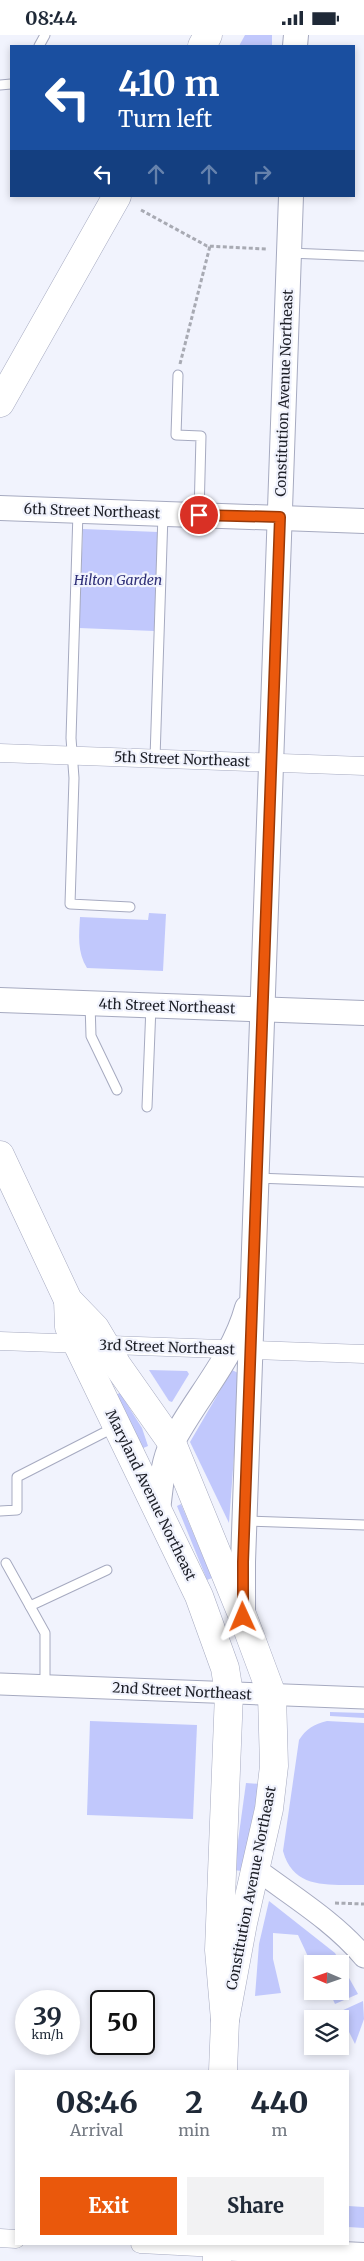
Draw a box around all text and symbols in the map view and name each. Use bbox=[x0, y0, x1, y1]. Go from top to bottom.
text: 08:44 bbox=[25, 6, 77, 30]
text: 410 m bbox=[118, 62, 219, 106]
icon: left bbox=[35, 65, 100, 130]
text: Turn left bbox=[118, 105, 212, 133]
icon: left bbox=[89, 160, 117, 188]
icon: ahead bbox=[142, 160, 170, 188]
icon: ahead bbox=[195, 160, 223, 188]
icon: right bbox=[248, 160, 276, 188]
street label: Constitution Avenue Northeast bbox=[271, 288, 297, 497]
pin bbox=[178, 494, 220, 536]
street label: 6th Street Northeast bbox=[23, 500, 161, 522]
icon: arrive bbox=[185, 501, 213, 529]
park label: Hilton Garden bbox=[73, 571, 162, 589]
street label: 5th Street Northeast bbox=[114, 748, 251, 770]
street label: 4th Street Northeast bbox=[98, 995, 236, 1017]
street label: 3rd Street Northeast bbox=[99, 1336, 236, 1358]
street label: Maryland Avenue Northeast bbox=[102, 1407, 201, 1584]
position arrow bbox=[216, 1590, 268, 1642]
street label: 2nd Street Northeast bbox=[112, 1678, 253, 1704]
street label: Constitution Avenue Northeast bbox=[222, 1784, 280, 1992]
north arrow bbox=[304, 1955, 349, 2000]
map controls bbox=[304, 1955, 349, 2055]
speed limit sign: 50 bbox=[90, 1990, 155, 2055]
text: 39 bbox=[33, 2000, 62, 2032]
button: layers bbox=[304, 2010, 349, 2055]
text: km/h bbox=[32, 2027, 63, 2042]
text: 08:46 bbox=[55, 2083, 138, 2121]
text: 2 bbox=[185, 2083, 203, 2121]
text: 440 bbox=[250, 2083, 309, 2121]
text: Arrival bbox=[70, 2120, 123, 2140]
text: min bbox=[178, 2120, 210, 2140]
text: m bbox=[271, 2120, 287, 2140]
button: Exit bbox=[40, 2177, 177, 2235]
button: Share bbox=[187, 2177, 324, 2235]

